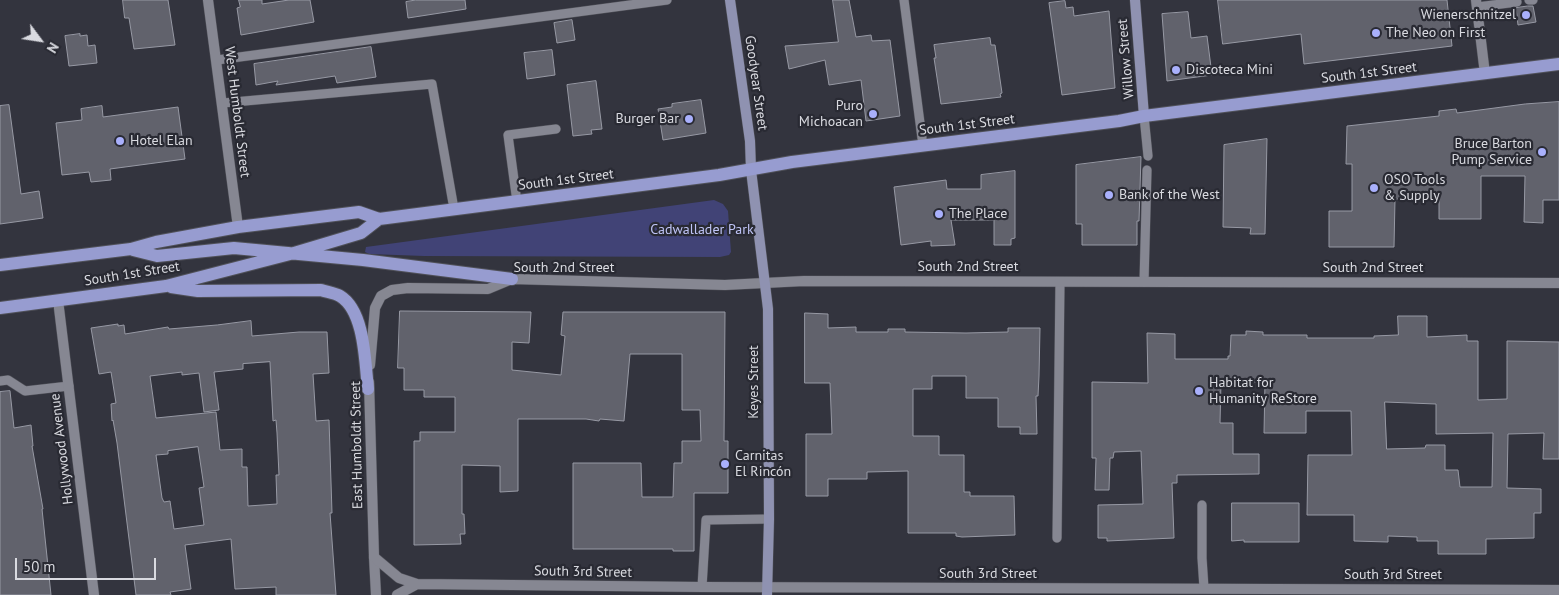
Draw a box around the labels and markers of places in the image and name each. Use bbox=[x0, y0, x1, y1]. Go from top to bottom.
place label: Wienerschnitzel bbox=[1421, 7, 1516, 23]
marker: Wienerschnitzel bbox=[1520, 9, 1532, 21]
place label: The Neo on First bbox=[1386, 25, 1485, 41]
marker: The Neo on First bbox=[1370, 27, 1382, 39]
place label: Discoteca Mini bbox=[1186, 62, 1273, 78]
marker: Discoteca Mini bbox=[1170, 64, 1182, 76]
place label: Puro Michoacan bbox=[799, 98, 863, 130]
marker: Puro Michoacan bbox=[867, 108, 879, 120]
place label: Burger Bar bbox=[616, 111, 679, 127]
marker: Burger Bar bbox=[683, 113, 695, 125]
place label: Hotel Elan bbox=[130, 133, 193, 149]
marker: Hotel Elan bbox=[114, 135, 126, 147]
place label: Bruce Barton Pump Service bbox=[1452, 136, 1532, 168]
marker: Bruce Barton Pump Service bbox=[1536, 146, 1548, 158]
place label: OSO Tools & Supply bbox=[1384, 172, 1445, 204]
marker: OSO Tools & Supply bbox=[1368, 182, 1380, 194]
place label: Bank of the West bbox=[1119, 187, 1220, 203]
marker: Bank of the West bbox=[1103, 189, 1115, 201]
place label: The Place bbox=[949, 206, 1007, 222]
marker: The Place bbox=[933, 208, 945, 220]
place label: Habitat for Humanity ReStore bbox=[1209, 375, 1317, 408]
marker: Habitat for Humanity ReStore bbox=[1193, 385, 1205, 397]
place label: Carnitas El Rincón bbox=[735, 448, 791, 481]
marker: Carnitas El Rincón bbox=[719, 458, 731, 470]

